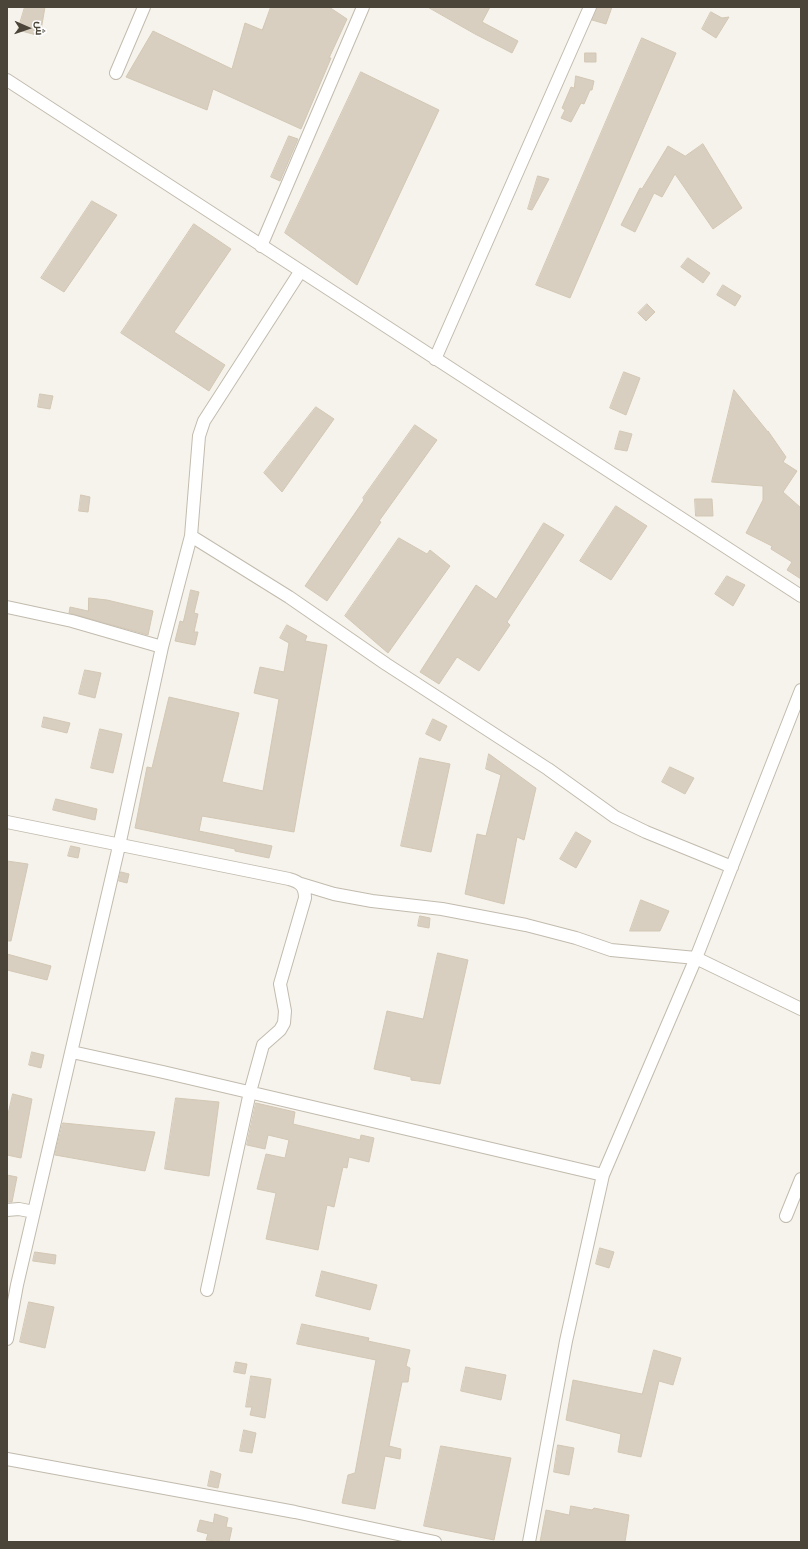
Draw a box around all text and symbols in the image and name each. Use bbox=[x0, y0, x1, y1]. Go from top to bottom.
north arrow bbox=[8, 8, 48, 48]
text: ش bbox=[34, 21, 47, 36]

